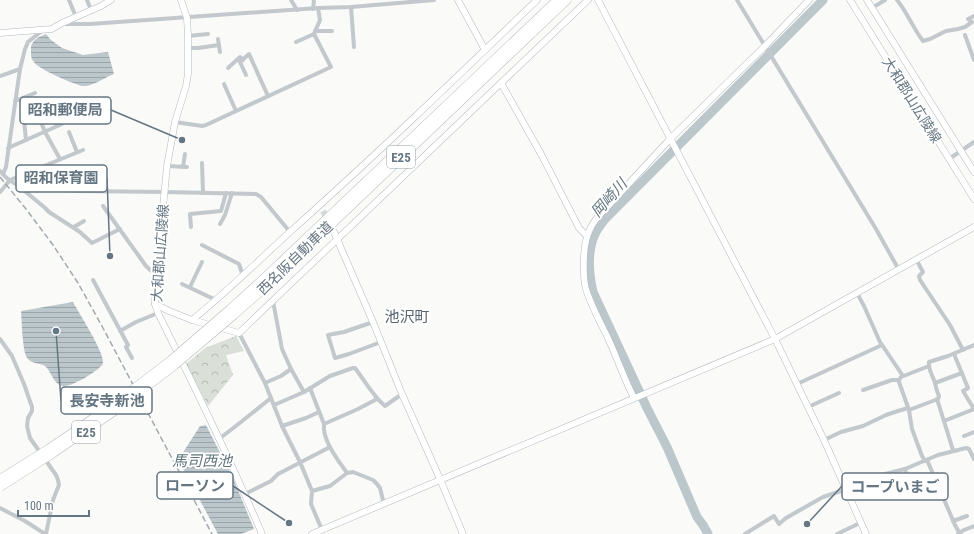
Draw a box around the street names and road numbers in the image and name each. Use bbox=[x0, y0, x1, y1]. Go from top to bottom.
street label: 大和郡山広陵線 bbox=[879, 54, 945, 146]
road number: E25 bbox=[387, 146, 415, 168]
street label: 大和郡山広陵線 bbox=[149, 204, 171, 302]
street label: 西名阪自動車道 bbox=[254, 218, 336, 298]
road number: E25 bbox=[72, 421, 100, 443]

